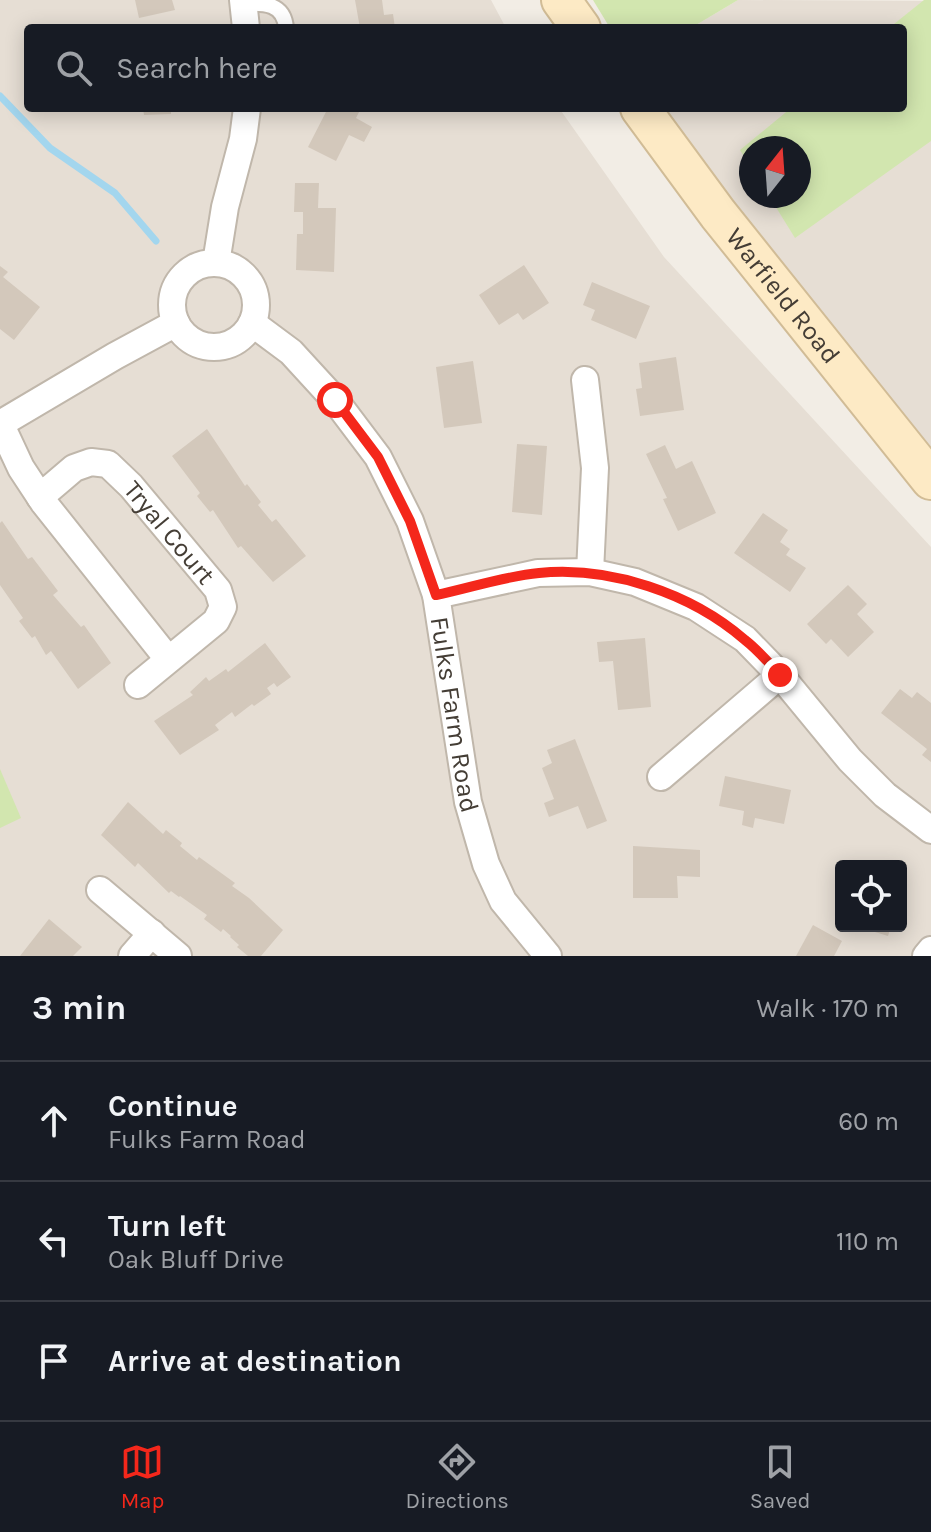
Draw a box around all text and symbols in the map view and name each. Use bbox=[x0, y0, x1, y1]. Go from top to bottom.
search box bbox=[24, 24, 907, 112]
icon: search bbox=[52, 46, 96, 90]
text: Search here bbox=[116, 50, 277, 86]
north arrow bbox=[739, 136, 811, 208]
street label: Warfield Road bbox=[720, 221, 847, 370]
route start bbox=[317, 382, 353, 418]
street label: Tryal Court bbox=[118, 474, 222, 591]
street label: Fulks Farm Road bbox=[424, 614, 486, 816]
route end bbox=[762, 657, 798, 693]
map controls bbox=[835, 860, 907, 932]
button: locate bbox=[835, 860, 907, 932]
text: 3 min bbox=[32, 988, 126, 1028]
text: Walk · 170 m bbox=[757, 993, 899, 1024]
text: Continue bbox=[108, 1088, 238, 1124]
icon: ahead bbox=[32, 1099, 76, 1143]
text: 60 m bbox=[838, 1106, 899, 1137]
text: Fulks Farm Road bbox=[108, 1124, 306, 1155]
text: Turn left bbox=[108, 1208, 226, 1244]
icon: left bbox=[32, 1219, 76, 1263]
text: 110 m bbox=[836, 1226, 899, 1257]
text: Oak Bluff Drive bbox=[108, 1244, 284, 1275]
icon: arrive bbox=[32, 1339, 76, 1383]
text: Arrive at destination bbox=[108, 1343, 402, 1379]
tab: Map bbox=[120, 1440, 164, 1514]
tab: Directions bbox=[405, 1440, 509, 1514]
tab: Saved bbox=[750, 1440, 811, 1514]

